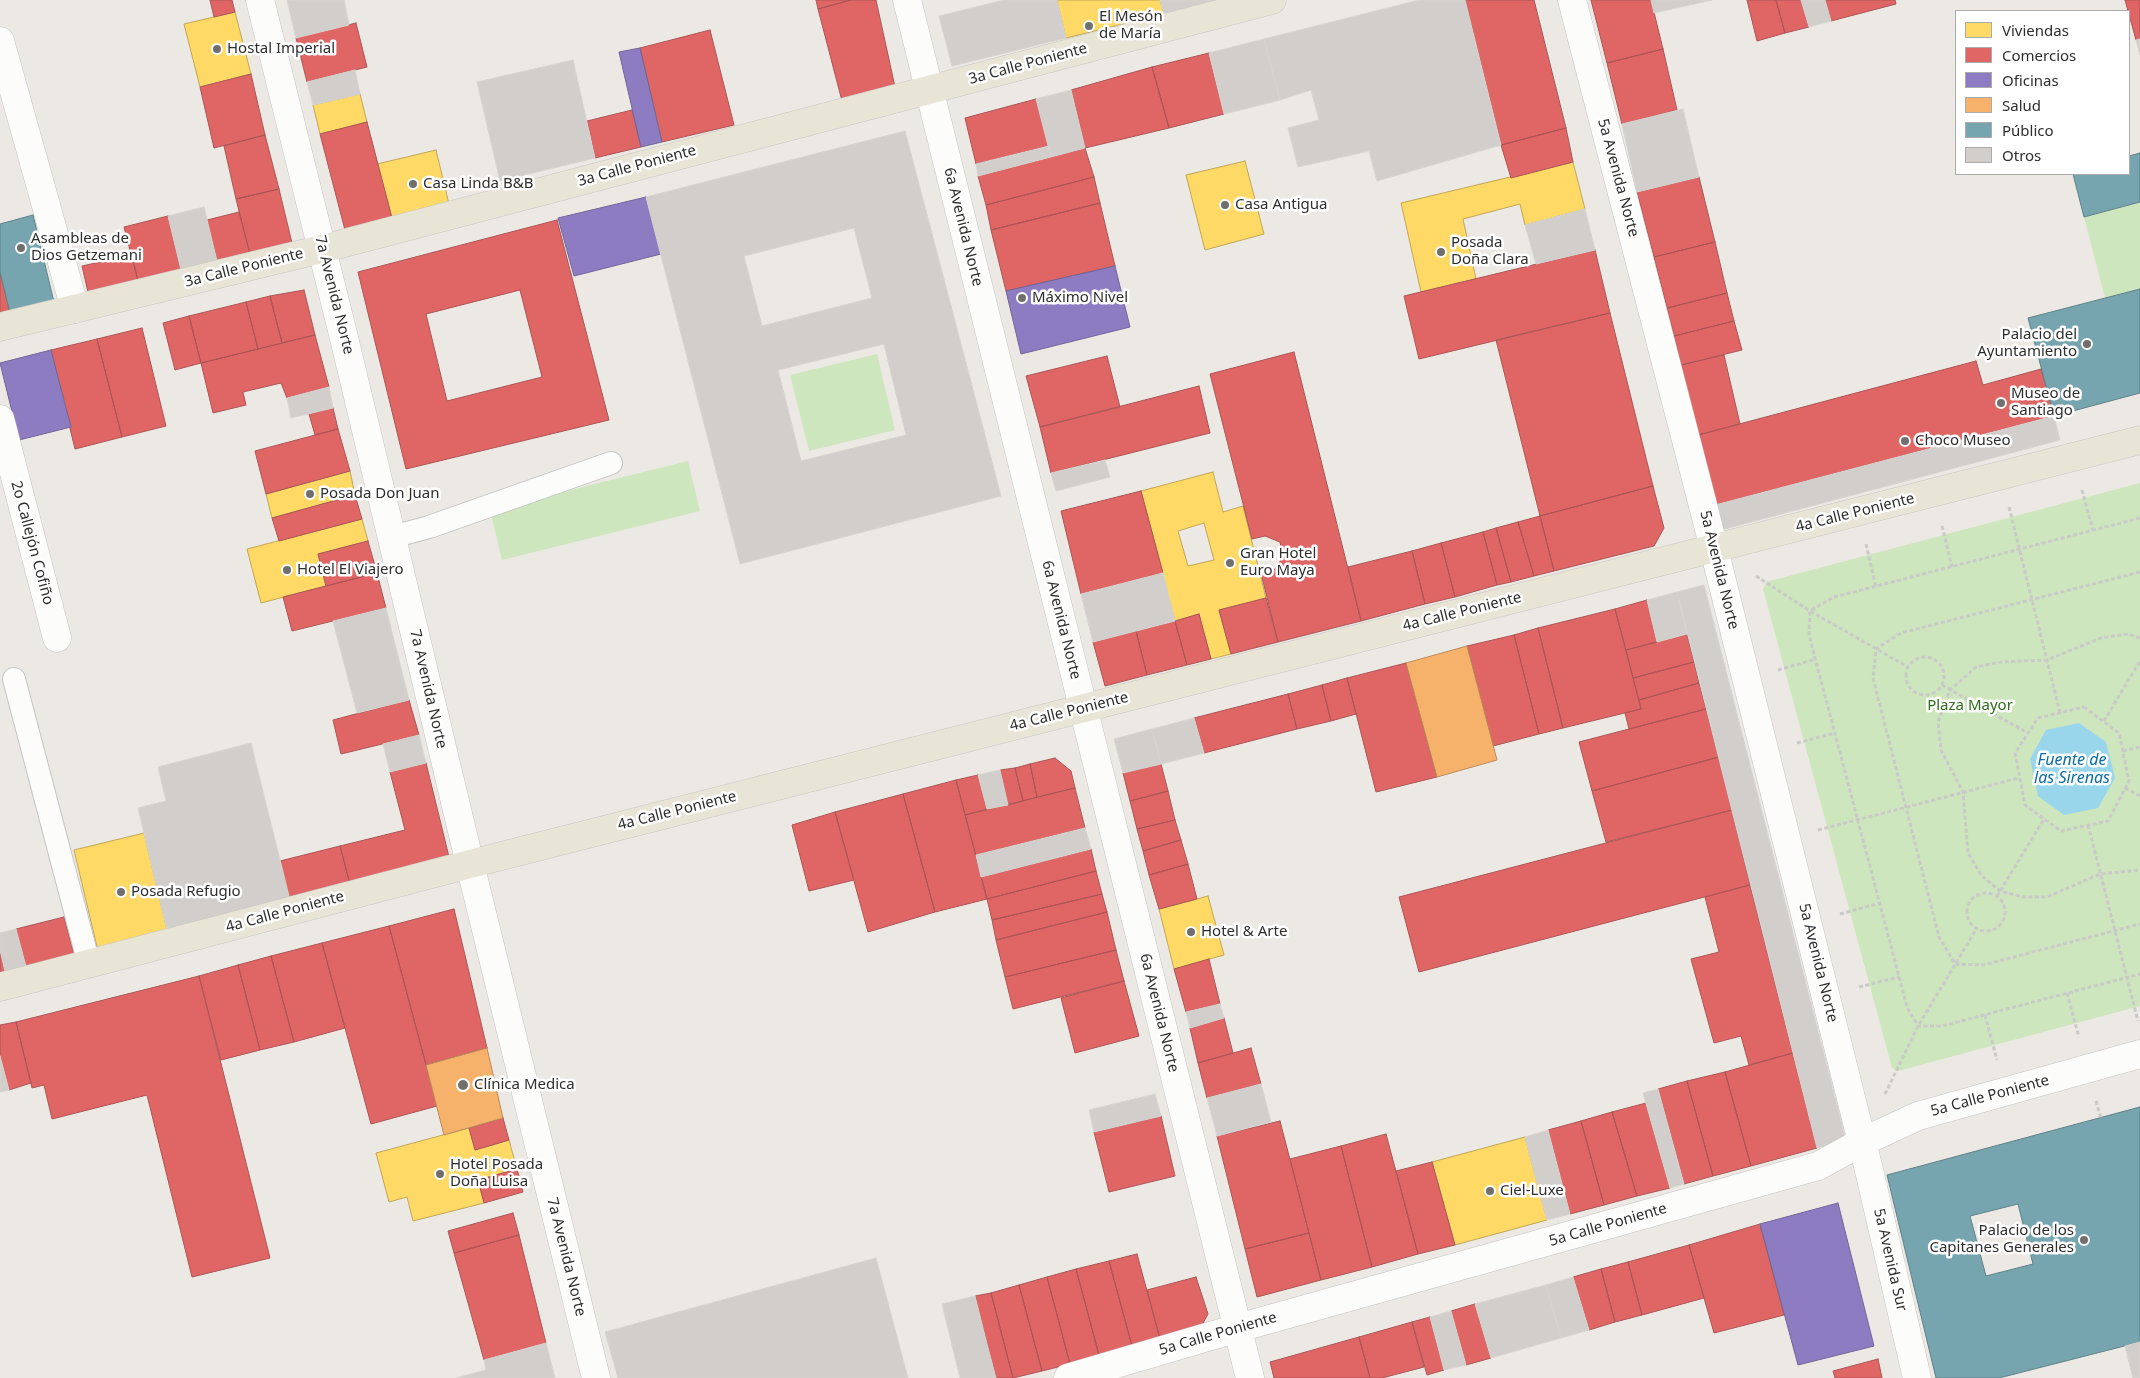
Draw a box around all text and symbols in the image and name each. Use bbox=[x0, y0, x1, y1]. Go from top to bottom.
place label: El Mesón de María bbox=[1099, 8, 1163, 43]
legend bbox=[1955, 10, 2130, 175]
marker: El Mesón de María bbox=[1083, 20, 1095, 32]
text: Viviendas bbox=[2002, 20, 2069, 40]
place label: Hostal Imperial bbox=[227, 40, 335, 58]
street label: 3a Calle Poniente bbox=[967, 40, 1089, 88]
marker: Hostal Imperial bbox=[211, 43, 223, 55]
text: Comercios bbox=[2002, 45, 2076, 65]
text: Oficinas bbox=[2002, 70, 2059, 90]
text: Salud bbox=[2002, 95, 2041, 115]
street label: 5a Avenida Norte bbox=[1594, 117, 1642, 239]
text: Público bbox=[2002, 120, 2054, 140]
street label: 3a Calle Poniente bbox=[576, 142, 698, 190]
text: Otros bbox=[2002, 145, 2041, 165]
street label: 6a Avenida Norte bbox=[940, 166, 986, 288]
place label: Casa Linda B&B bbox=[423, 175, 533, 193]
marker: Casa Linda B&B bbox=[407, 178, 419, 190]
place label: Casa Antigua bbox=[1235, 196, 1327, 214]
marker: Casa Antigua bbox=[1219, 199, 1231, 211]
place label: Asambleas de Dios Getzemani bbox=[31, 230, 142, 265]
street label: 7a Avenida Norte bbox=[311, 234, 357, 356]
place label: Posada Doña Clara bbox=[1451, 234, 1529, 269]
marker: Asambleas de Dios Getzemani bbox=[15, 242, 27, 254]
street label: 3a Calle Poniente bbox=[183, 245, 305, 291]
marker: Posada Doña Clara bbox=[1435, 246, 1447, 258]
place label: Máximo Nivel bbox=[1032, 289, 1128, 307]
marker: Máximo Nivel bbox=[1016, 292, 1028, 304]
place label: Palacio del Ayuntamiento bbox=[1977, 326, 2077, 361]
marker: Palacio del Ayuntamiento bbox=[2081, 338, 2093, 350]
place label: Museo de Santiago bbox=[2011, 385, 2080, 420]
marker: Museo de Santiago bbox=[1995, 397, 2007, 409]
place label: Choco Museo bbox=[1915, 432, 2011, 450]
marker: Choco Museo bbox=[1899, 435, 1911, 447]
street label: 2o Callejón Cofiño bbox=[7, 479, 57, 607]
place label: Posada Don Juan bbox=[320, 485, 440, 503]
marker: Posada Don Juan bbox=[304, 488, 316, 500]
street label: 4a Calle Poniente bbox=[1794, 490, 1916, 536]
street label: 5a Avenida Norte bbox=[1696, 509, 1742, 631]
place label: Gran Hotel Euro Maya bbox=[1240, 545, 1316, 580]
marker: Gran Hotel Euro Maya bbox=[1224, 557, 1236, 569]
street label: 6a Avenida Norte bbox=[1038, 559, 1084, 681]
place label: Hotel El Viajero bbox=[297, 561, 404, 579]
marker: Hotel El Viajero bbox=[281, 564, 293, 576]
street label: 4a Calle Poniente bbox=[1401, 589, 1523, 635]
street label: 7a Avenida Norte bbox=[406, 628, 450, 750]
street label: 4a Calle Poniente bbox=[1008, 689, 1130, 735]
park label: Plaza Mayor bbox=[1927, 697, 2013, 715]
water label: Fuente de las Sirenas bbox=[2034, 750, 2110, 788]
street label: 4a Calle Poniente bbox=[616, 788, 738, 834]
place label: Posada Refugio bbox=[131, 883, 241, 901]
marker: Posada Refugio bbox=[115, 886, 127, 898]
street label: 4a Calle Poniente bbox=[224, 888, 346, 936]
street label: 5a Avenida Norte bbox=[1795, 902, 1841, 1024]
place label: Hotel & Arte bbox=[1201, 923, 1287, 941]
marker: Hotel & Arte bbox=[1185, 926, 1197, 938]
street label: 6a Avenida Norte bbox=[1136, 952, 1182, 1074]
street label: 5a Calle Poniente bbox=[1929, 1072, 2051, 1120]
place label: Clínica Medica bbox=[474, 1076, 575, 1094]
marker: Clínica Medica bbox=[456, 1078, 470, 1092]
place label: Hotel Posada Doña Luisa bbox=[450, 1156, 543, 1191]
marker: Hotel Posada Doña Luisa bbox=[434, 1168, 446, 1180]
place label: Ciel-Luxe bbox=[1500, 1182, 1564, 1200]
marker: Ciel-Luxe bbox=[1484, 1185, 1496, 1197]
street label: 7a Avenida Norte bbox=[543, 1196, 589, 1318]
street label: 5a Calle Poniente bbox=[1547, 1200, 1669, 1250]
street label: 5a Avenida Sur bbox=[1869, 1207, 1911, 1313]
place label: Palacio de los Capitanes Generales bbox=[1929, 1222, 2074, 1257]
marker: Palacio de los Capitanes Generales bbox=[2078, 1234, 2090, 1246]
street label: 5a Calle Poniente bbox=[1157, 1309, 1279, 1359]

